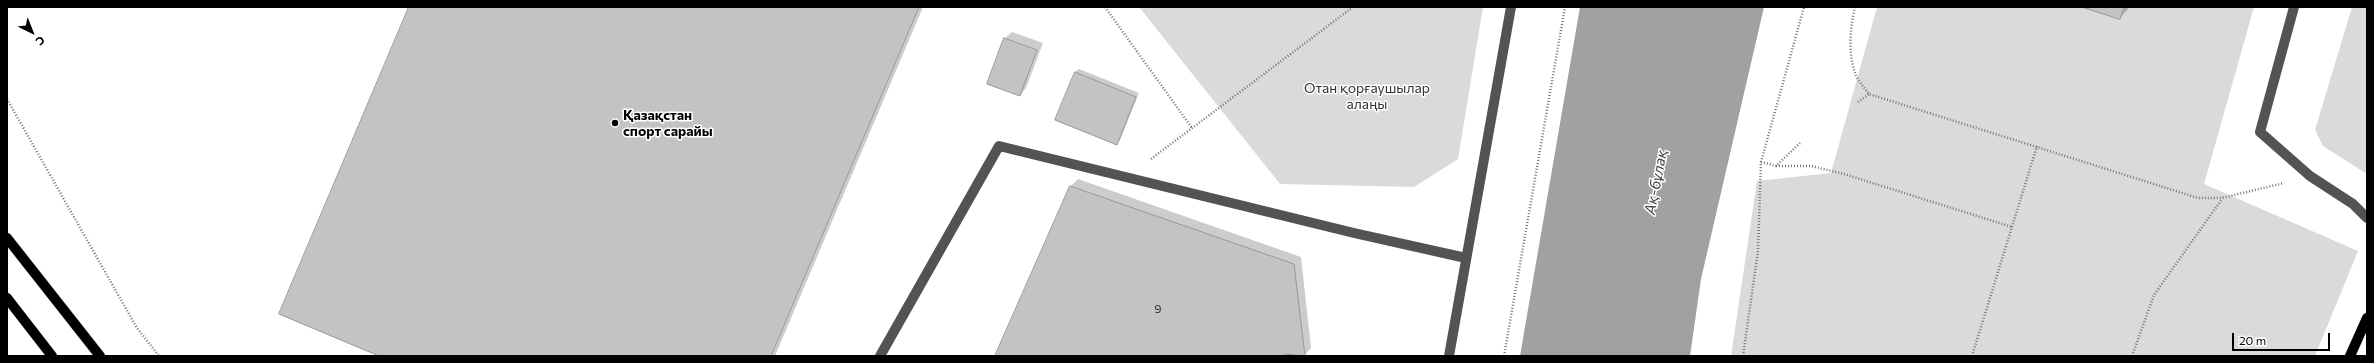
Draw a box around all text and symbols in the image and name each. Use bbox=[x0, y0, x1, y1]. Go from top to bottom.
north arrow bbox=[12, 12, 52, 52]
text: С bbox=[33, 34, 48, 48]
park label: Отан қорғаушылар алаңы bbox=[1304, 80, 1430, 112]
place label: Қазақстан спорт сарайы bbox=[623, 107, 713, 140]
marker: Қазақстан спорт сарайы bbox=[610, 118, 620, 128]
water label: Ақ-бұлақ bbox=[1641, 148, 1671, 216]
house number: 9 bbox=[1154, 302, 1162, 316]
scale bar bbox=[2234, 325, 2332, 351]
text: 20 m bbox=[2239, 333, 2266, 347]

